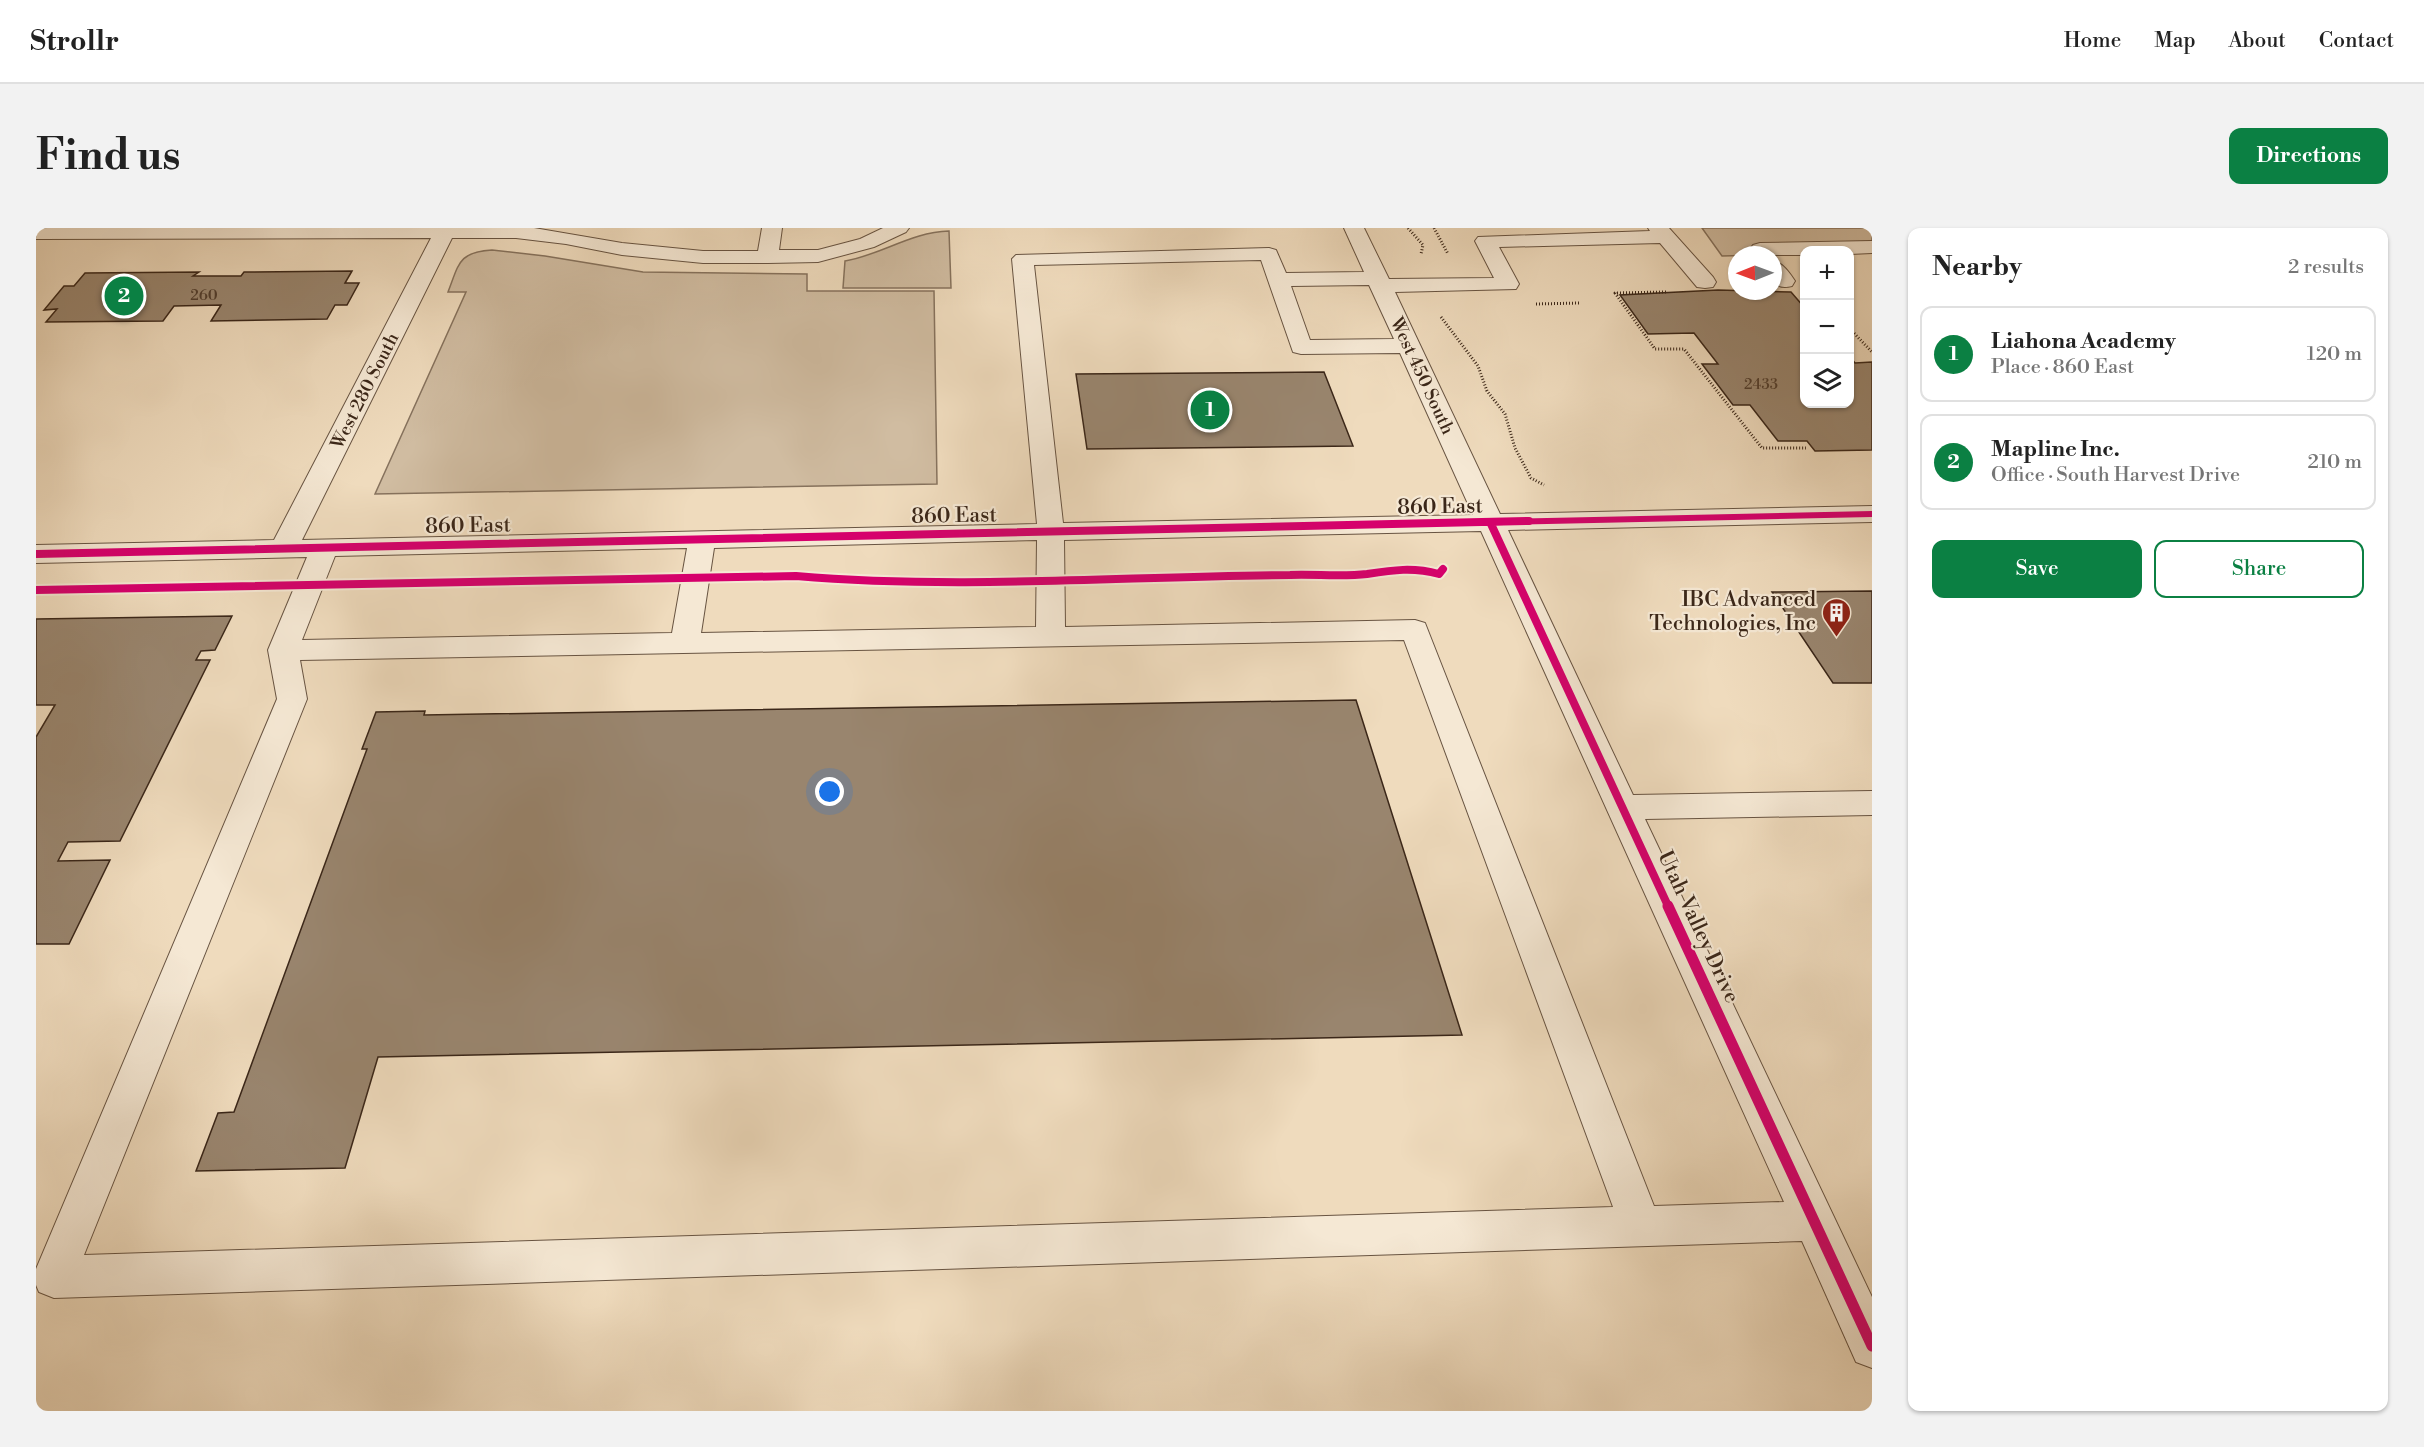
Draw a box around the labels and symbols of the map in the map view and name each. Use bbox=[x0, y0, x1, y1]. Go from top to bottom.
north arrow bbox=[1728, 246, 1782, 300]
pin: 2 bbox=[104, 274, 143, 318]
house number: 260 bbox=[190, 286, 218, 305]
street label: West 450 South bbox=[1384, 313, 1459, 439]
street label: West 280 South bbox=[325, 329, 404, 454]
house number: 2433 bbox=[1744, 375, 1778, 394]
pin: 1 bbox=[1190, 388, 1230, 432]
street label: 860 East bbox=[1397, 493, 1484, 521]
street label: 860 East bbox=[911, 502, 998, 530]
street label: 860 East bbox=[425, 512, 512, 540]
place label: IBC Advanced Technologies, Inc bbox=[1649, 587, 1816, 637]
building icon: IBC Advanced Technologies, Inc bbox=[1821, 596, 1853, 638]
your location bbox=[815, 777, 844, 806]
street label: Utah Valley Drive bbox=[1651, 847, 1745, 1007]

